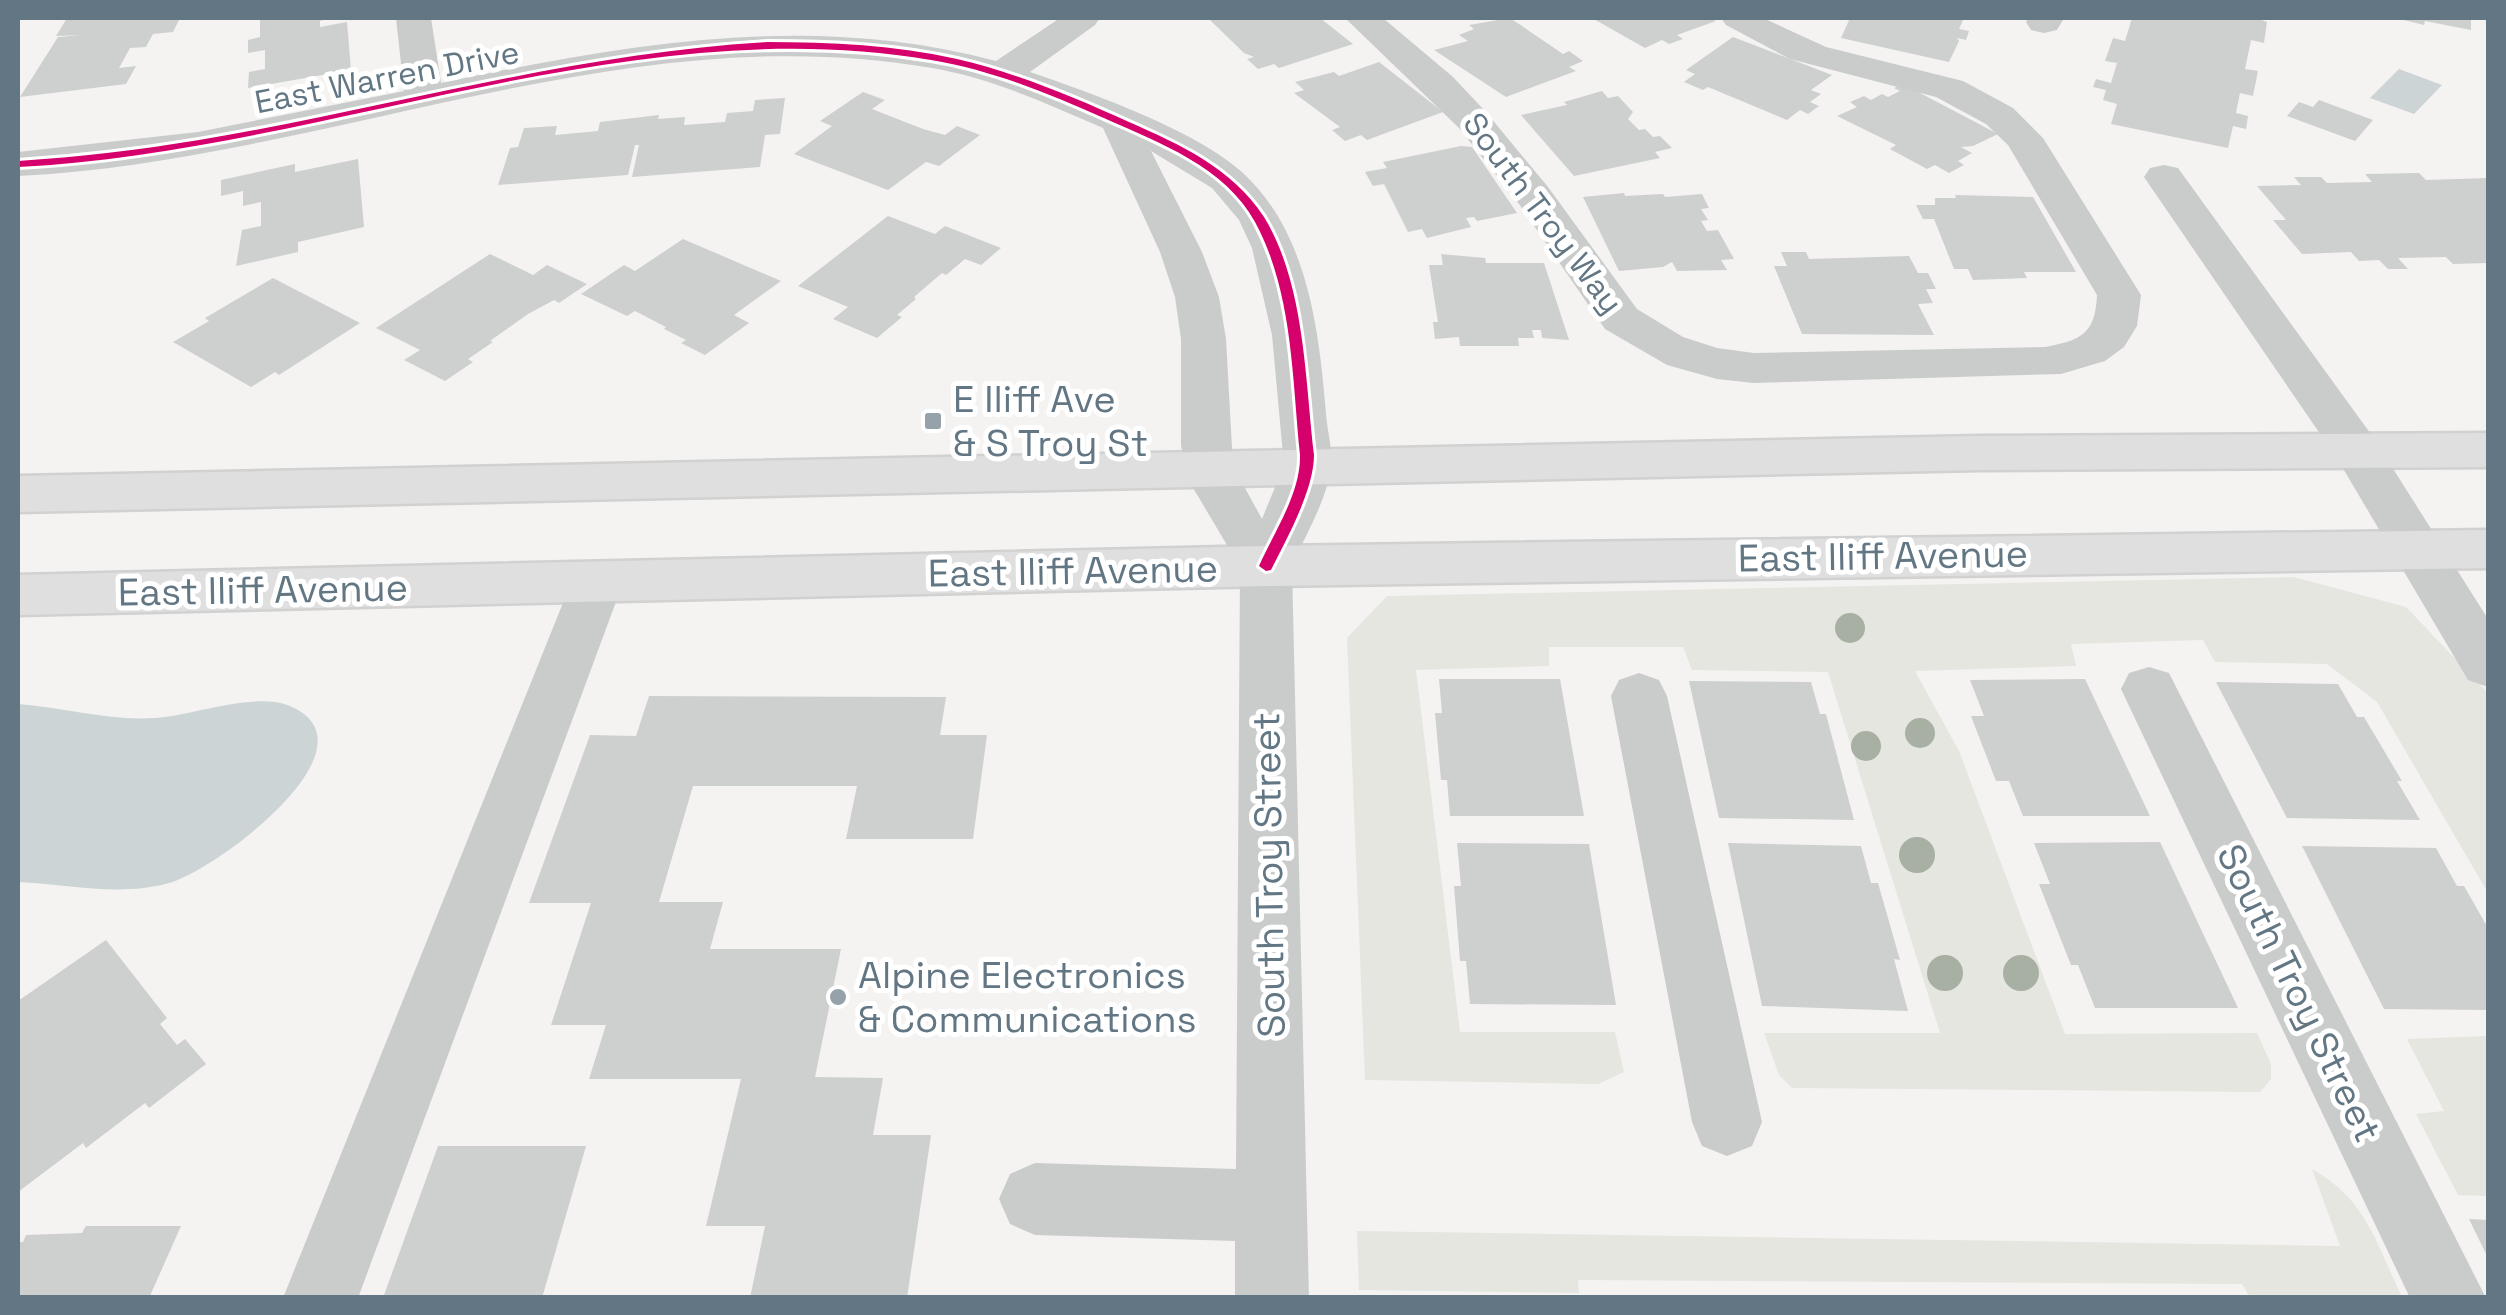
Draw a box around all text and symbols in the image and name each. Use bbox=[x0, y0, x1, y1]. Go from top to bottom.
street label: East Warren Drive bbox=[251, 32, 523, 122]
street label: South Troy Way bbox=[1454, 105, 1632, 321]
place label: E Iliff Ave & S Troy St bbox=[953, 375, 1148, 467]
marker: E Iliff Ave & S Troy St bbox=[922, 410, 944, 432]
street label: East Iliff Avenue bbox=[1737, 529, 2029, 583]
street label: East Iliff Avenue bbox=[927, 544, 1219, 598]
street label: East Iliff Avenue bbox=[117, 563, 409, 617]
street label: South Troy Street bbox=[1242, 712, 1296, 1038]
street label: South Troy Street bbox=[2206, 836, 2392, 1150]
place label: Alpine Electronics & Communications bbox=[858, 951, 1196, 1043]
marker: Alpine Electronics & Communications bbox=[827, 986, 849, 1008]

